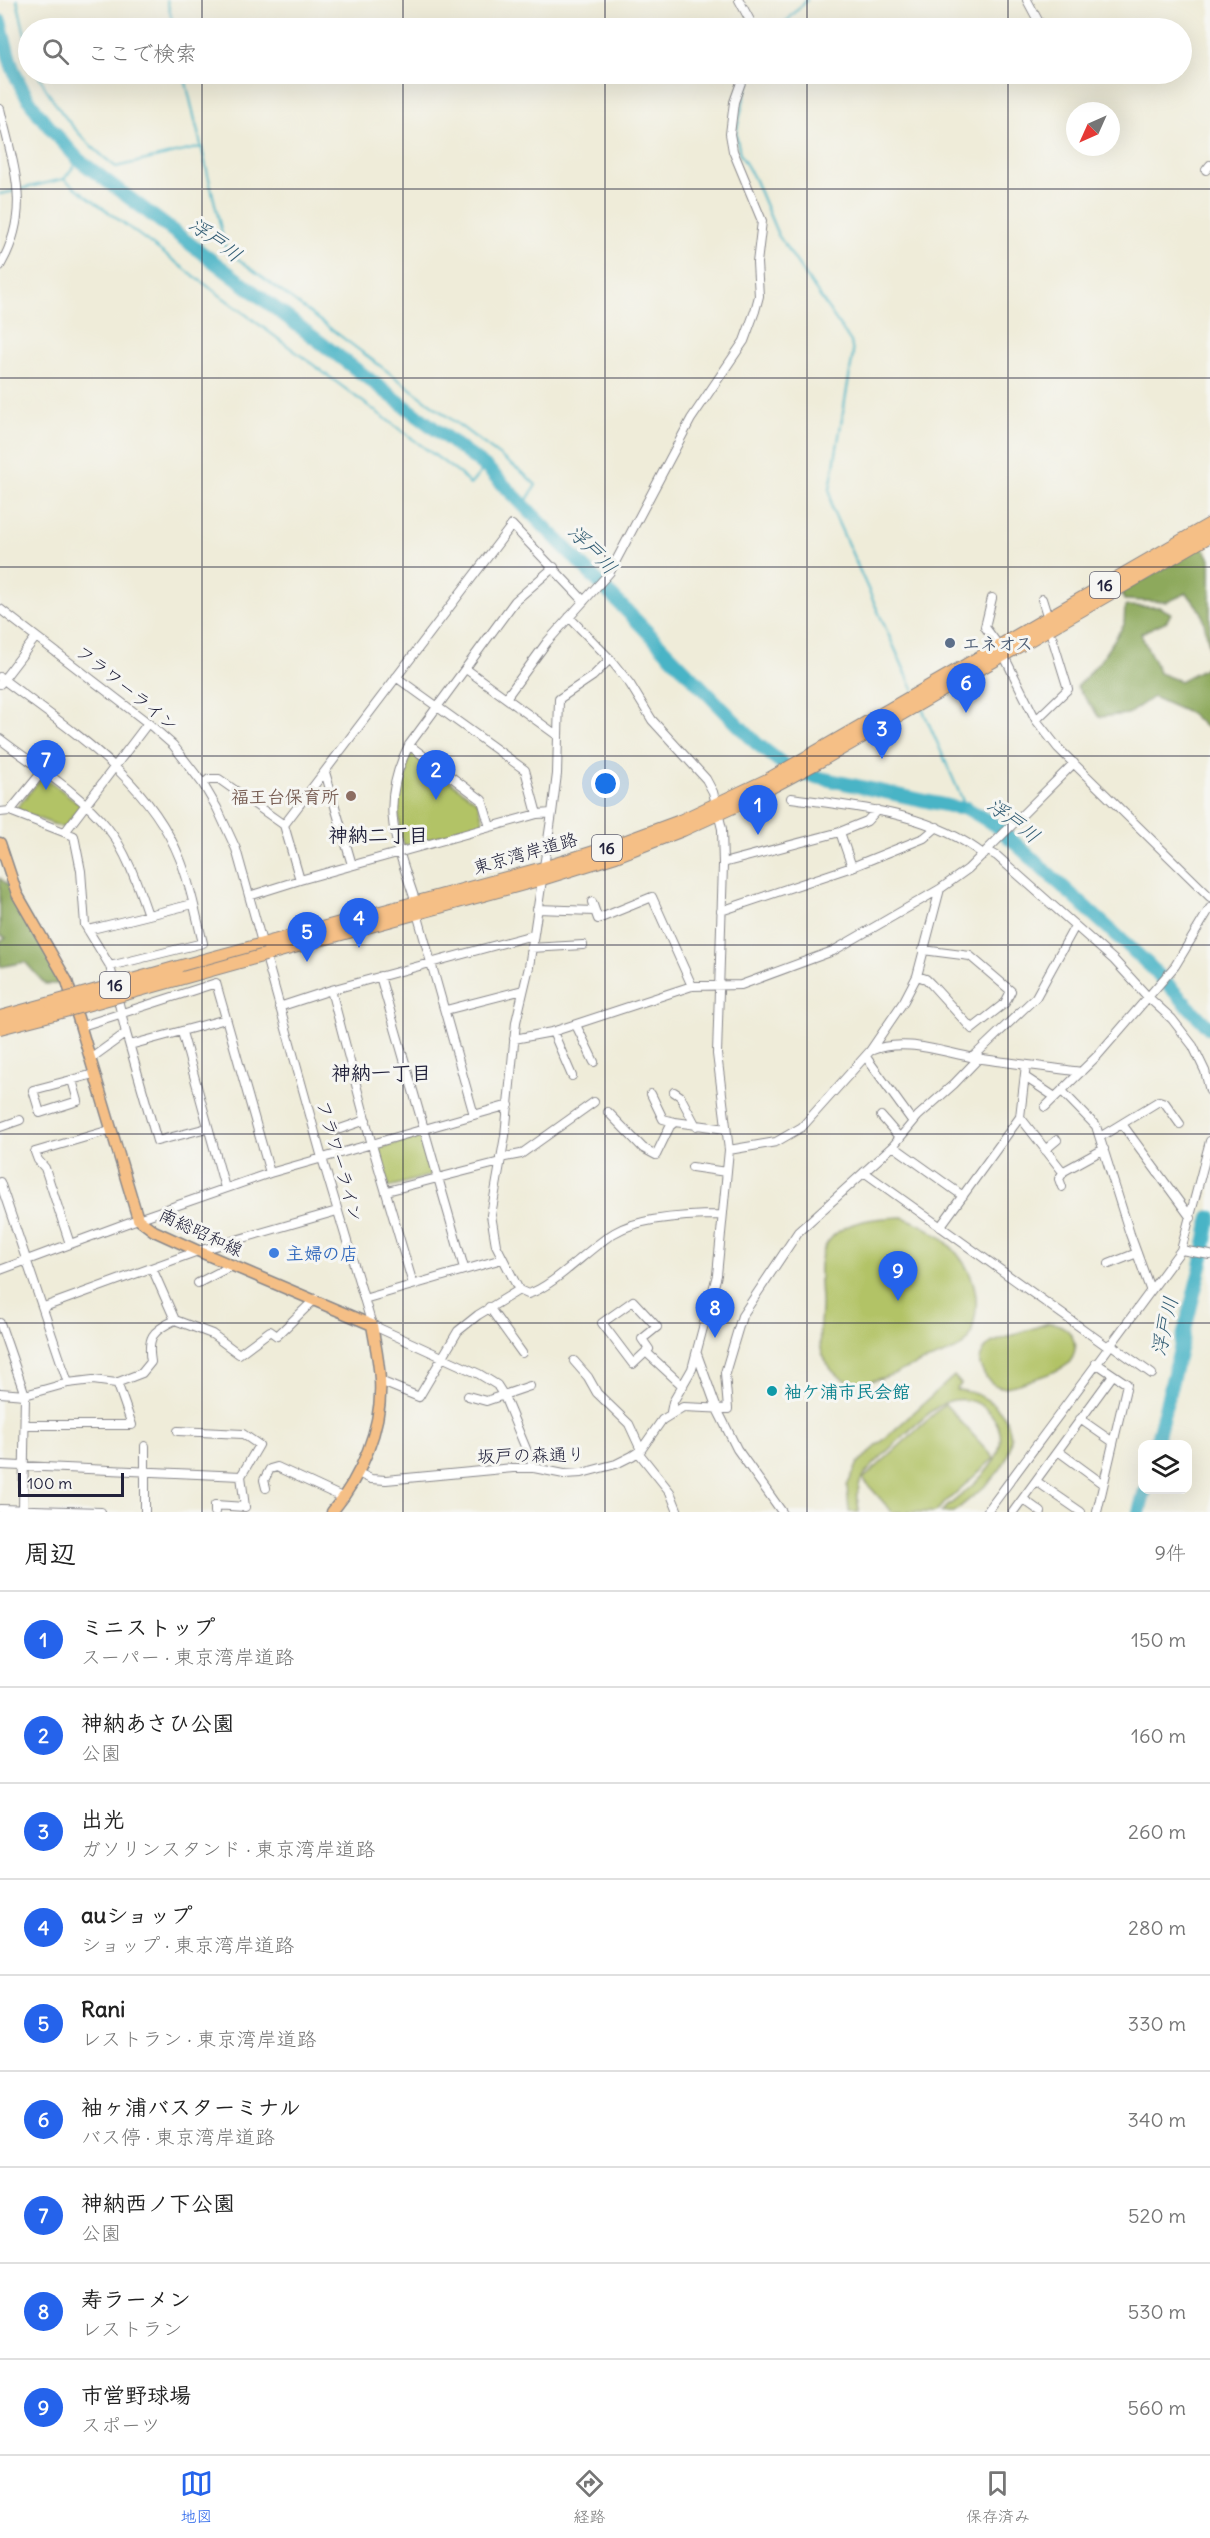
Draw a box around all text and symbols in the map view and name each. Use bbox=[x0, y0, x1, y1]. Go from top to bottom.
search box bbox=[18, 18, 1192, 84]
icon: search bbox=[39, 35, 72, 68]
text: ここで検索 bbox=[87, 39, 197, 67]
north arrow bbox=[1066, 102, 1120, 156]
water label: 浮戸川 bbox=[185, 211, 247, 267]
water label: 浮戸川 bbox=[563, 519, 623, 579]
road number: 16 bbox=[1090, 572, 1120, 598]
place label: エネオス bbox=[962, 632, 1033, 655]
marker: エネオス bbox=[943, 636, 957, 650]
street label: フラワーライン bbox=[71, 640, 183, 736]
pin: 6 bbox=[946, 664, 986, 713]
pin: 3 bbox=[862, 710, 902, 759]
pin: 7 bbox=[26, 740, 66, 790]
pin: 2 bbox=[416, 750, 456, 800]
your location bbox=[591, 769, 620, 798]
place label: 福王台保育所 bbox=[231, 785, 339, 808]
pin: 1 bbox=[738, 786, 777, 835]
marker: 福王台保育所 bbox=[344, 789, 358, 803]
water label: 浮戸川 bbox=[983, 792, 1045, 848]
district label: 神納二丁目 bbox=[328, 822, 428, 847]
street label: 東京湾岸道路 bbox=[470, 827, 580, 879]
road number: 16 bbox=[592, 835, 622, 861]
pin: 4 bbox=[340, 898, 378, 948]
pin: 5 bbox=[288, 912, 326, 962]
road number: 16 bbox=[100, 972, 130, 998]
district label: 神納一丁目 bbox=[331, 1060, 431, 1085]
street label: フラワーライン bbox=[312, 1098, 368, 1224]
street label: 南総昭和線 bbox=[155, 1203, 247, 1261]
place label: 主婦の店 bbox=[286, 1242, 358, 1265]
marker: 主婦の店 bbox=[267, 1246, 281, 1260]
pin: 9 bbox=[878, 1252, 918, 1301]
pin: 8 bbox=[696, 1288, 734, 1338]
water label: 浮戸川 bbox=[1145, 1294, 1183, 1358]
place label: 袖ケ浦市民会館 bbox=[784, 1380, 910, 1403]
marker: 袖ケ浦市民会館 bbox=[765, 1384, 779, 1398]
map controls bbox=[1138, 1440, 1192, 1494]
button: layers bbox=[1138, 1440, 1192, 1494]
street label: 坂戸の森通り bbox=[477, 1443, 585, 1467]
scale bar bbox=[18, 1470, 124, 1498]
text: 100 m bbox=[27, 1473, 72, 1493]
text: 周辺 bbox=[24, 1537, 76, 1570]
text: 9件 bbox=[1155, 1540, 1186, 1565]
text: ミニストップ bbox=[81, 1613, 215, 1641]
text: 1 bbox=[40, 1627, 47, 1652]
text: 150 m bbox=[1131, 1627, 1186, 1652]
text: スーパー · 東京湾岸道路 bbox=[81, 1644, 294, 1669]
text: 神納あさひ公園 bbox=[81, 1709, 234, 1737]
text: 2 bbox=[38, 1723, 49, 1748]
text: 160 m bbox=[1131, 1723, 1186, 1748]
text: 公園 bbox=[81, 1740, 121, 1765]
text: 出光 bbox=[81, 1805, 125, 1833]
text: 3 bbox=[38, 1819, 49, 1844]
text: 260 m bbox=[1128, 1819, 1186, 1844]
text: ガソリンスタンド · 東京湾岸道路 bbox=[81, 1836, 375, 1861]
text: auショップ bbox=[81, 1901, 193, 1929]
text: 4 bbox=[38, 1915, 49, 1940]
text: 280 m bbox=[1128, 1915, 1186, 1940]
text: ショップ · 東京湾岸道路 bbox=[81, 1932, 294, 1957]
text: Rani bbox=[81, 1995, 125, 2023]
text: 5 bbox=[38, 2011, 49, 2036]
text: 330 m bbox=[1128, 2011, 1186, 2036]
text: レストラン · 東京湾岸道路 bbox=[81, 2026, 317, 2051]
text: 袖ヶ浦バスターミナル bbox=[81, 2093, 301, 2121]
text: 6 bbox=[38, 2107, 49, 2132]
text: 340 m bbox=[1128, 2107, 1186, 2132]
text: バス停 · 東京湾岸道路 bbox=[81, 2124, 275, 2149]
text: 神納西ノ下公園 bbox=[81, 2189, 235, 2217]
text: 7 bbox=[39, 2203, 48, 2228]
text: 520 m bbox=[1128, 2203, 1186, 2228]
text: 公園 bbox=[81, 2220, 121, 2245]
text: 寿ラーメン bbox=[81, 2285, 191, 2313]
text: 8 bbox=[38, 2299, 49, 2324]
text: 530 m bbox=[1128, 2299, 1186, 2324]
text: レストラン bbox=[81, 2316, 183, 2341]
text: 市営野球場 bbox=[81, 2381, 191, 2409]
text: 9 bbox=[38, 2395, 49, 2420]
text: 560 m bbox=[1128, 2395, 1186, 2420]
text: スポーツ bbox=[81, 2412, 161, 2437]
tab: 地図 bbox=[180, 2467, 213, 2527]
tab: 経路 bbox=[573, 2467, 606, 2527]
tab: 保存済み bbox=[966, 2467, 1030, 2527]

